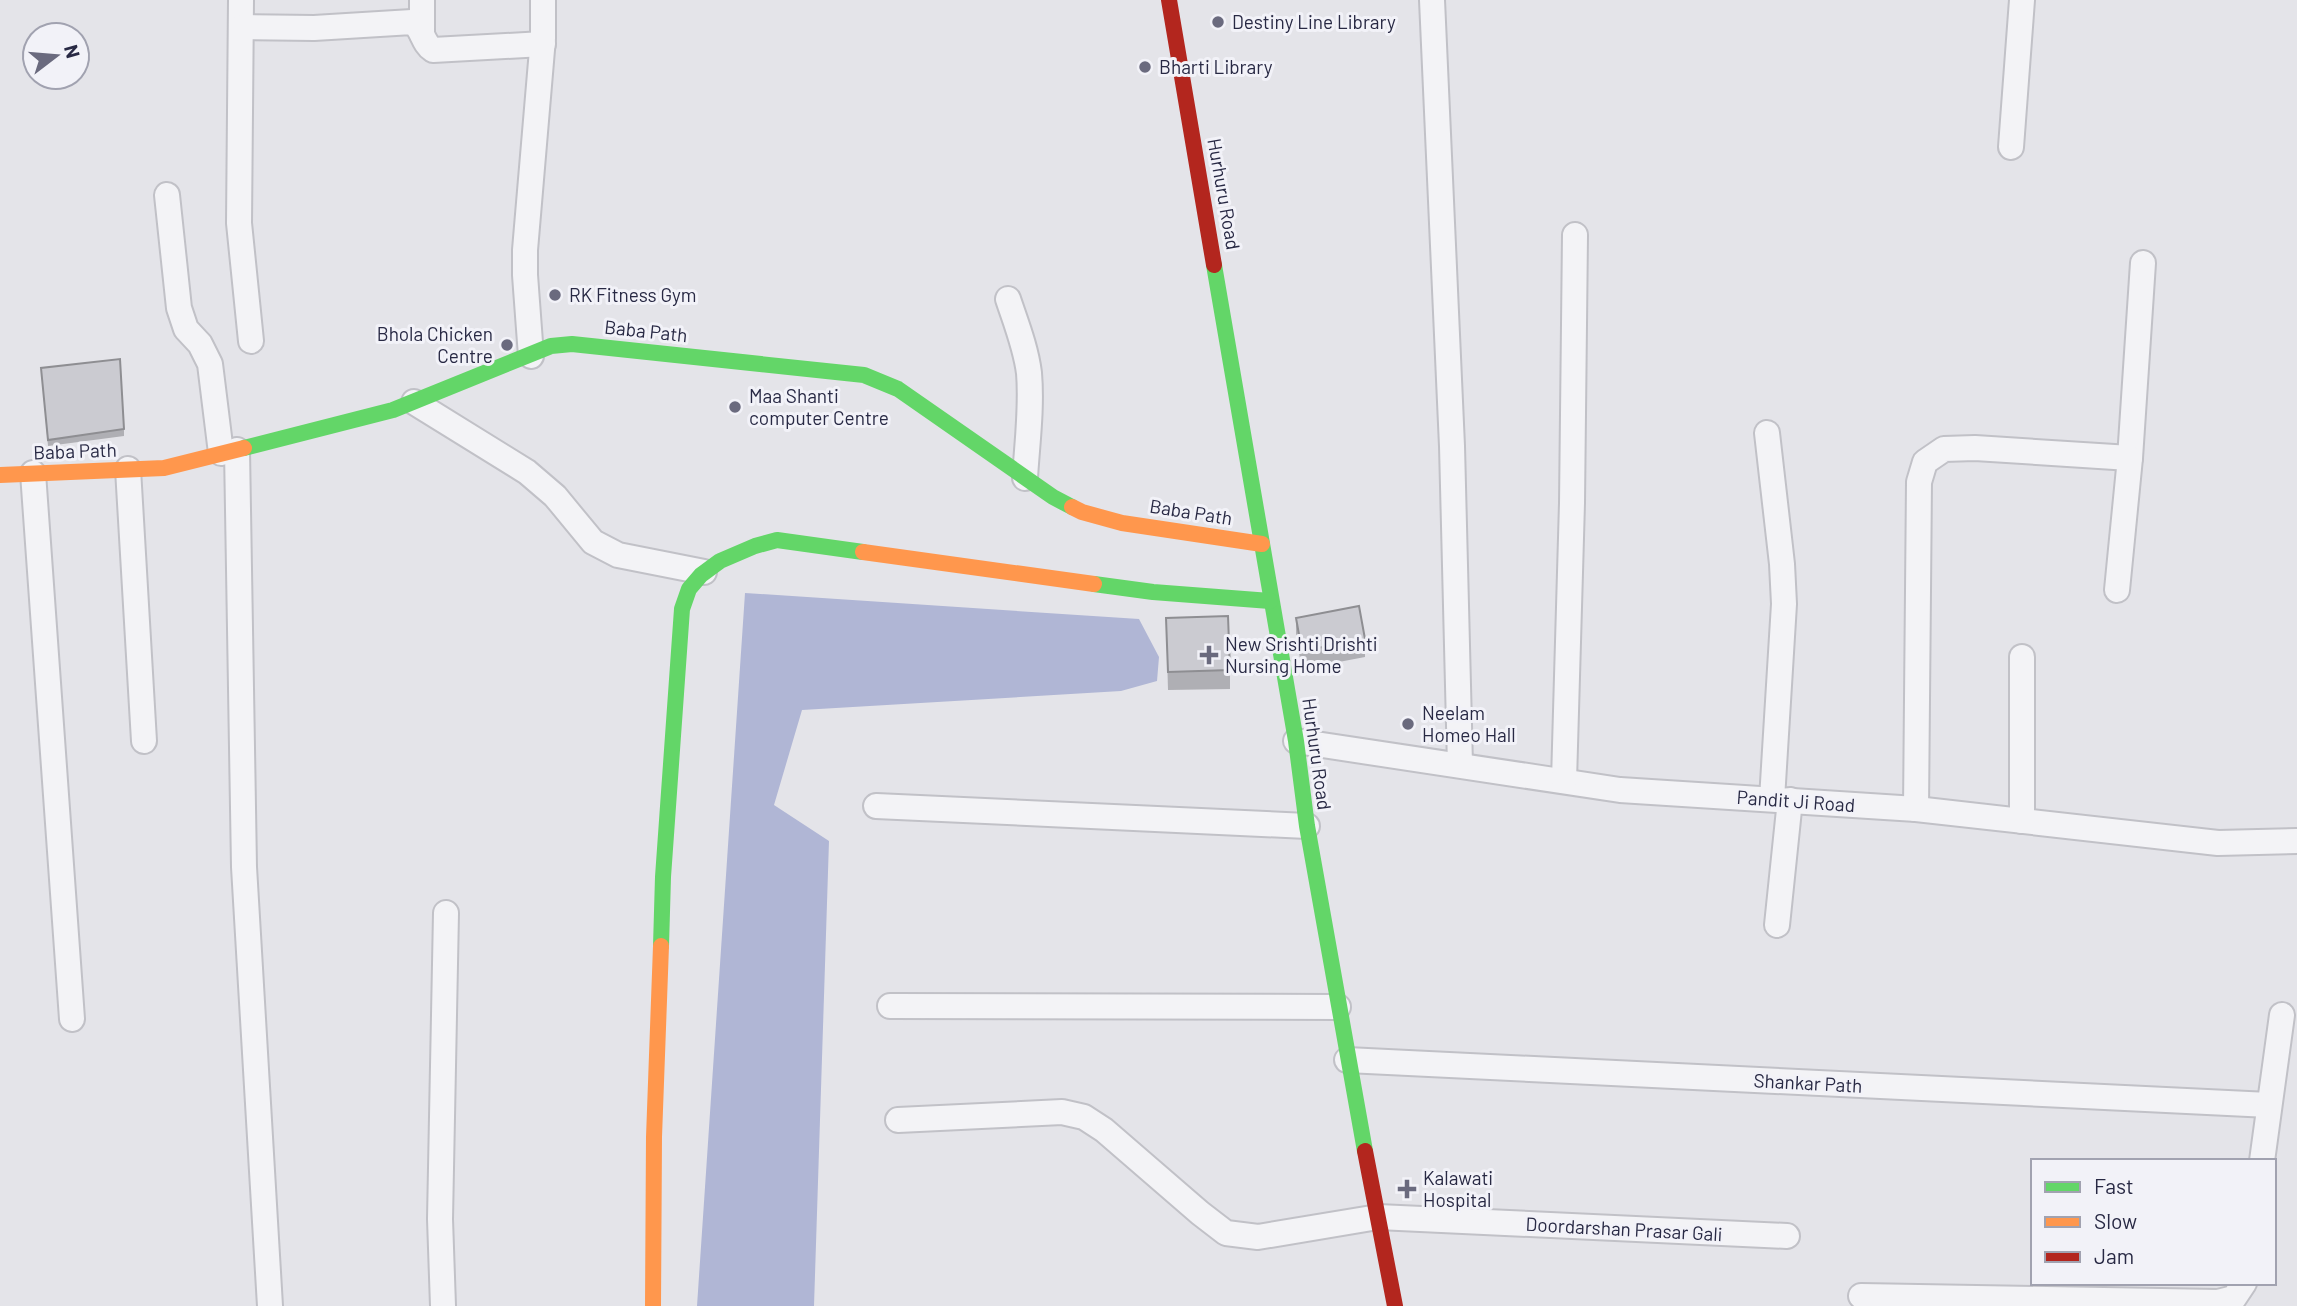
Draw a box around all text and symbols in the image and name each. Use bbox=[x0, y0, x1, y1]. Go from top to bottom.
place label: Destiny Line Library bbox=[1232, 10, 1396, 33]
marker: Destiny Line Library bbox=[1210, 14, 1226, 30]
north arrow bbox=[21, 21, 91, 91]
text: N bbox=[60, 42, 86, 60]
place label: Bharti Library bbox=[1159, 55, 1273, 78]
marker: Bharti Library bbox=[1137, 59, 1153, 75]
street label: Hurhuru Road bbox=[1203, 136, 1246, 251]
place label: RK Fitness Gym bbox=[569, 283, 697, 306]
marker: RK Fitness Gym bbox=[547, 287, 563, 303]
street label: Baba Path bbox=[603, 315, 689, 346]
place label: Bhola Chicken Centre bbox=[377, 322, 493, 367]
marker: Bhola Chicken Centre bbox=[499, 337, 515, 353]
place label: Maa Shanti computer Centre bbox=[749, 384, 889, 429]
marker: Maa Shanti computer Centre bbox=[727, 399, 743, 415]
street label: Baba Path bbox=[33, 438, 117, 463]
street label: Baba Path bbox=[1148, 494, 1234, 529]
place label: New Srishti Drishti Nursing Home bbox=[1225, 632, 1378, 677]
marker: New Srishti Drishti Nursing Home bbox=[1199, 645, 1219, 665]
street label: Hurhuru Road bbox=[1298, 696, 1337, 811]
place label: Neelam Homeo Hall bbox=[1422, 701, 1516, 746]
marker: Neelam Homeo Hall bbox=[1400, 716, 1416, 732]
street label: Pandit Ji Road bbox=[1736, 785, 1856, 816]
street label: Shankar Path bbox=[1753, 1068, 1863, 1097]
legend bbox=[2031, 1159, 2276, 1285]
place label: Kalawati Hospital bbox=[1423, 1166, 1493, 1211]
text: Fast bbox=[2094, 1173, 2134, 1198]
marker: Kalawati Hospital bbox=[1397, 1179, 1417, 1199]
text: Slow bbox=[2094, 1208, 2137, 1233]
street label: Doordarshan Prasar Gali bbox=[1525, 1212, 1723, 1245]
text: Jam bbox=[2094, 1243, 2134, 1268]

